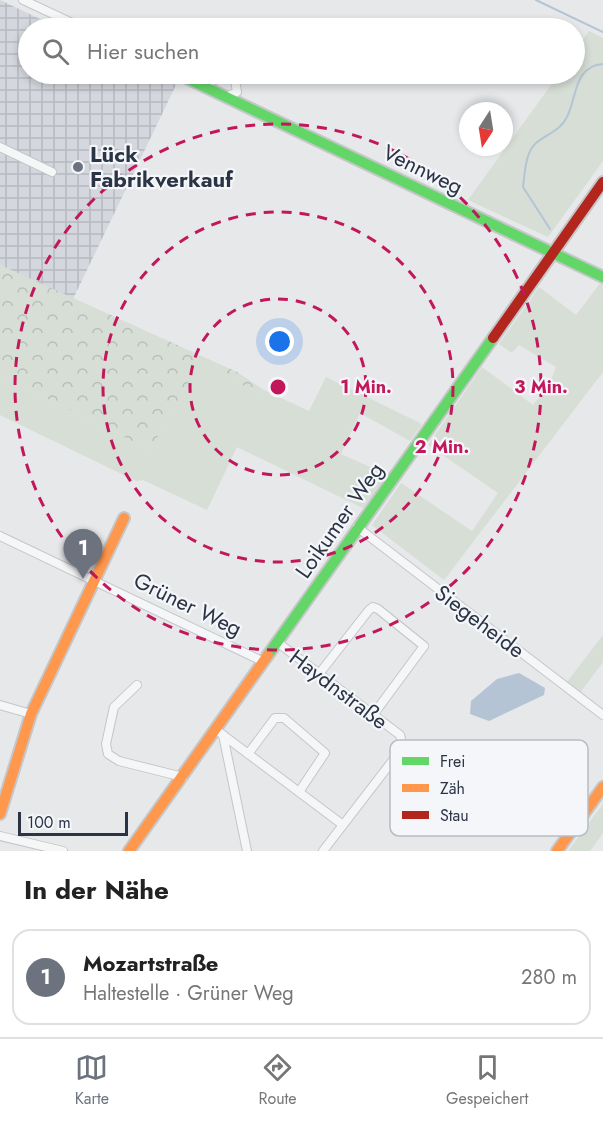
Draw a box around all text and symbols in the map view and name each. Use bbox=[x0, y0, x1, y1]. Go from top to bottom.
search box bbox=[18, 18, 585, 84]
icon: search bbox=[39, 35, 72, 68]
text: Hier suchen bbox=[87, 35, 199, 67]
north arrow bbox=[459, 102, 513, 156]
street label: Vennweg bbox=[378, 136, 468, 202]
place label: Lück Fabrikverkauf bbox=[90, 138, 234, 195]
marker: Lück Fabrikverkauf bbox=[71, 160, 85, 174]
your location bbox=[265, 327, 294, 356]
text: 1 Min. bbox=[340, 374, 392, 400]
text: 3 Min. bbox=[514, 374, 568, 400]
centre of rings bbox=[268, 377, 288, 397]
text: 2 Min. bbox=[415, 434, 469, 460]
street label: Loikumer Weg bbox=[287, 455, 391, 585]
pin: 1 bbox=[64, 530, 103, 579]
street label: Grüner Weg bbox=[128, 564, 248, 644]
street label: Siegeheide bbox=[428, 576, 532, 666]
street label: Haydnstraße bbox=[283, 641, 395, 737]
legend bbox=[390, 740, 588, 836]
text: Frei bbox=[440, 750, 465, 773]
text: Zäh bbox=[440, 777, 465, 800]
text: Stau bbox=[440, 804, 469, 827]
scale bar bbox=[18, 809, 128, 836]
text: 100 m bbox=[27, 811, 71, 834]
text: In der Nähe bbox=[24, 871, 169, 909]
text: Mozartstraße bbox=[83, 947, 218, 979]
text: 1 bbox=[40, 963, 51, 992]
text: 280 m bbox=[521, 963, 577, 992]
text: Haltestelle · Grüner Weg bbox=[83, 979, 294, 1008]
tab: Karte bbox=[75, 1051, 109, 1110]
tab: Route bbox=[258, 1051, 297, 1110]
tab: Gespeichert bbox=[446, 1051, 528, 1110]

